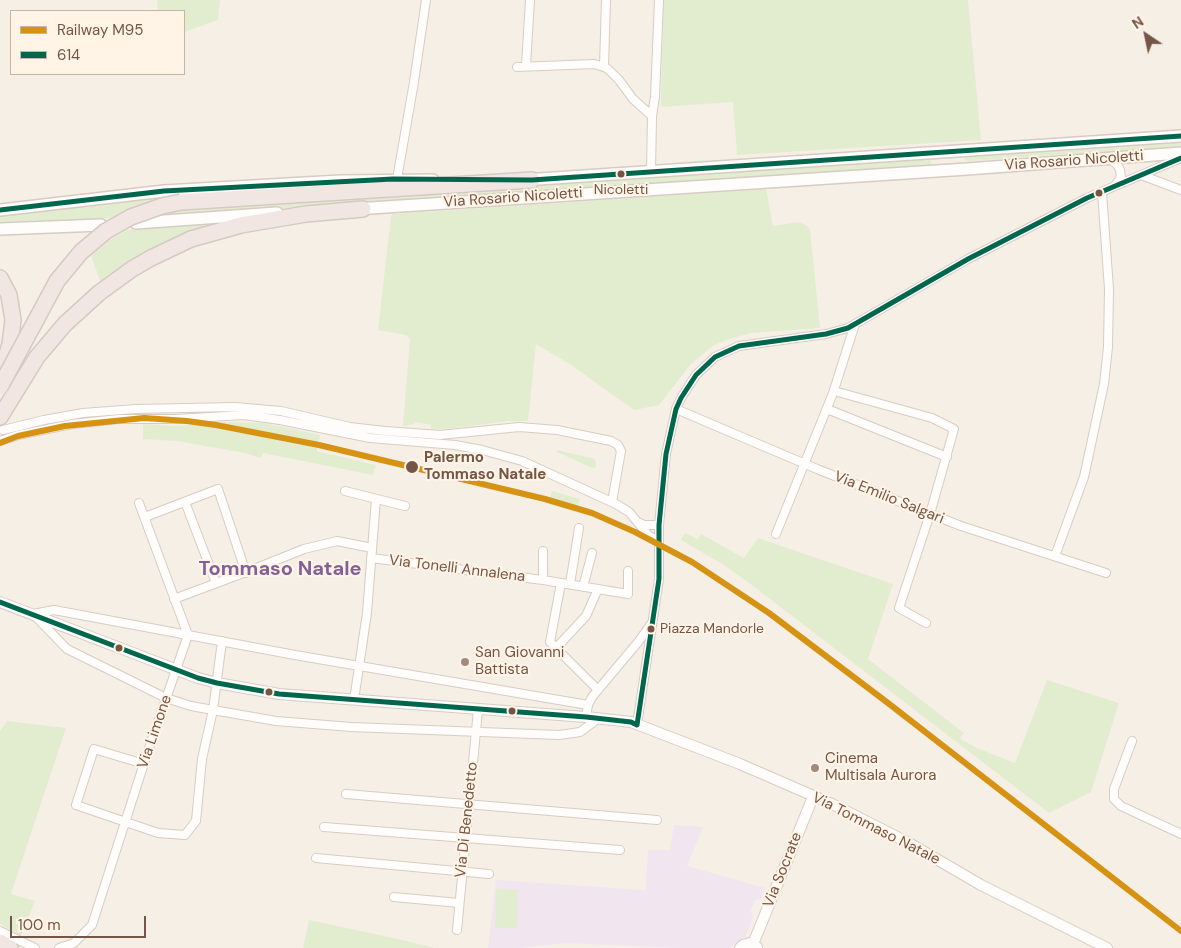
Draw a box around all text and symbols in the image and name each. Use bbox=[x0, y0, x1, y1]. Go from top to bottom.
legend bbox=[10, 10, 185, 75]
north arrow bbox=[1121, 10, 1171, 60]
text: N bbox=[1128, 12, 1147, 33]
text: Railway M95 bbox=[57, 20, 143, 40]
text: 614 bbox=[57, 45, 80, 65]
street label: Via Rosario Nicoletti bbox=[1004, 147, 1144, 175]
marker: Nicoletti bbox=[616, 169, 626, 179]
place label: Nicoletti bbox=[594, 182, 648, 198]
street label: Via Rosario Nicoletti bbox=[443, 184, 583, 212]
unlabelled marker bbox=[1094, 188, 1104, 198]
place label: Palermo Tommaso Natale bbox=[424, 449, 546, 484]
marker: Palermo Tommaso Natale bbox=[404, 459, 420, 475]
street label: Via Emilio Salgari bbox=[831, 468, 947, 528]
street label: Via Tonelli Annalena bbox=[388, 552, 526, 586]
district label: Tommaso Natale bbox=[198, 558, 362, 582]
place label: Piazza Mandorle bbox=[660, 621, 764, 637]
marker: Piazza Mandorle bbox=[646, 624, 656, 634]
unlabelled marker bbox=[114, 643, 124, 653]
place label: San Giovanni Battista bbox=[475, 644, 564, 679]
marker: San Giovanni Battista bbox=[459, 656, 471, 668]
unlabelled marker bbox=[264, 687, 274, 697]
street label: Via Limone bbox=[134, 693, 176, 771]
unlabelled marker bbox=[507, 706, 517, 716]
place label: Cinema Multisala Aurora bbox=[825, 750, 936, 785]
street label: Via Di Benedetto bbox=[452, 761, 482, 879]
marker: Cinema Multisala Aurora bbox=[809, 762, 821, 774]
street label: Via Tommaso Natale bbox=[809, 789, 943, 869]
street label: Via Socrate bbox=[760, 830, 806, 910]
scale bar bbox=[12, 906, 149, 938]
text: 100 m bbox=[18, 915, 61, 935]

